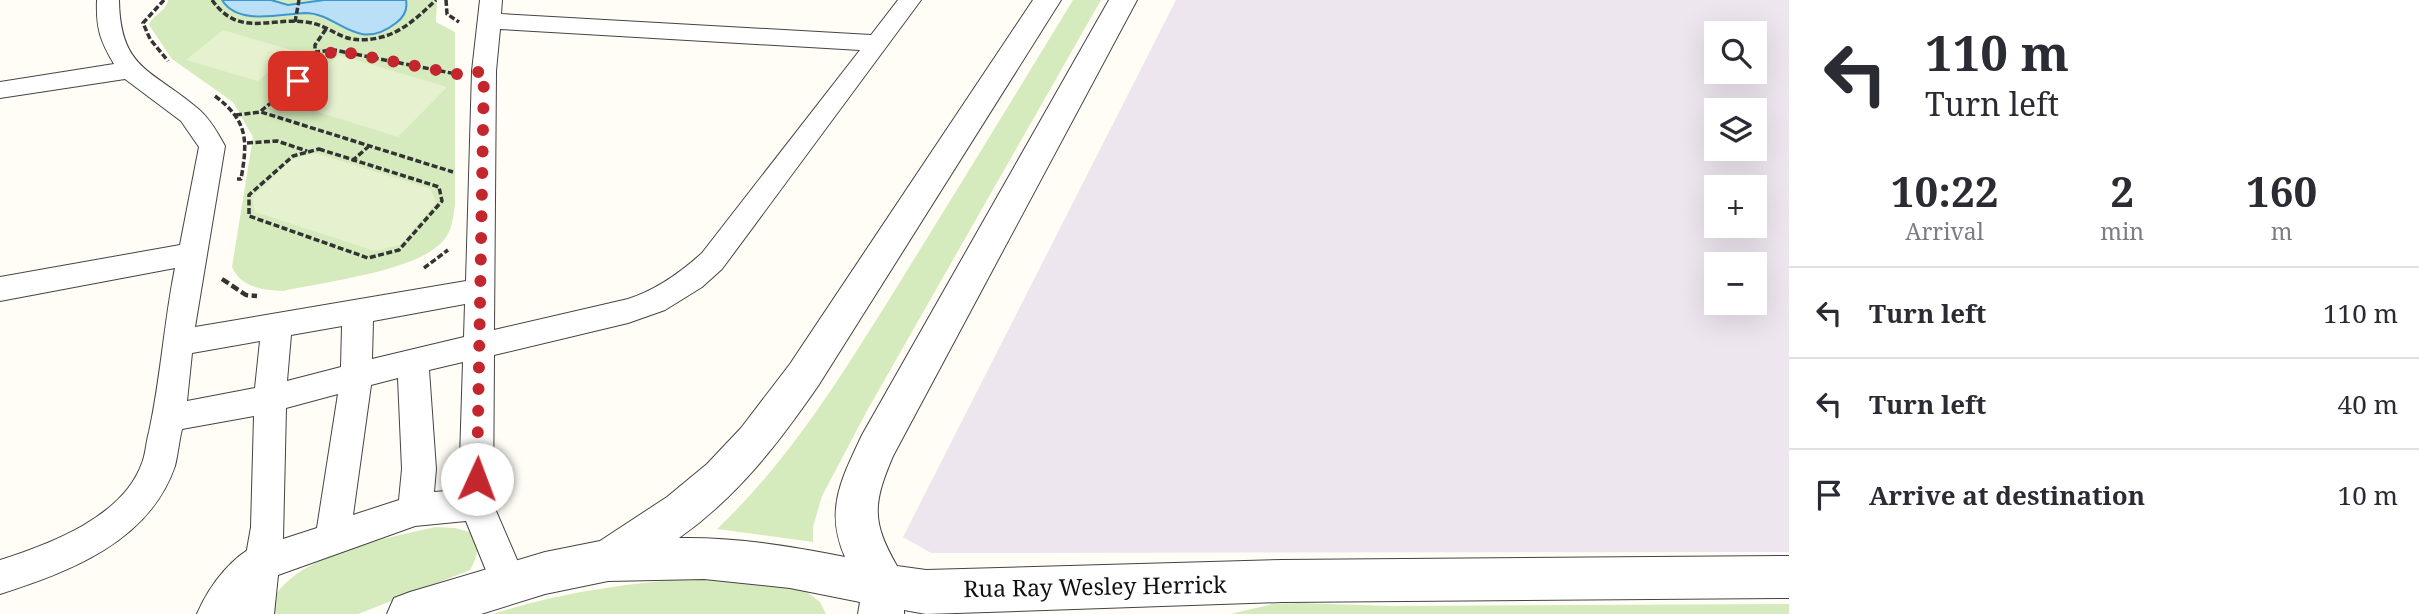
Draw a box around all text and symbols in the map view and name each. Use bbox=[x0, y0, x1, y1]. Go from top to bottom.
text: 110 m bbox=[1925, 19, 2069, 85]
map controls bbox=[1704, 21, 1767, 315]
button: search bbox=[1704, 21, 1767, 84]
icon: left bbox=[1810, 28, 1901, 119]
pin bbox=[268, 51, 328, 111]
icon: arrive bbox=[279, 62, 317, 100]
text: Turn left bbox=[1925, 82, 2059, 125]
button: layers bbox=[1704, 98, 1767, 161]
text: 10:22 bbox=[1891, 162, 1998, 219]
text: 2 bbox=[2110, 162, 2134, 219]
text: 160 bbox=[2246, 162, 2317, 219]
button: + bbox=[1704, 175, 1767, 238]
text: Arrival bbox=[1905, 215, 1984, 247]
text: min bbox=[2100, 215, 2144, 247]
text: m bbox=[2271, 215, 2292, 247]
button: − bbox=[1704, 252, 1767, 315]
icon: left bbox=[1810, 294, 1848, 332]
text: Turn left bbox=[1869, 295, 1986, 331]
text: 110 m bbox=[2323, 295, 2398, 331]
icon: left bbox=[1810, 385, 1848, 423]
text: Turn left bbox=[1869, 386, 1986, 422]
text: 40 m bbox=[2338, 386, 2398, 422]
position arrow bbox=[440, 442, 514, 516]
icon: arrive bbox=[1810, 476, 1848, 514]
text: Arrive at destination bbox=[1869, 477, 2145, 513]
text: 10 m bbox=[2338, 477, 2398, 513]
street label: Rua Ray Wesley Herrick bbox=[963, 568, 1227, 604]

